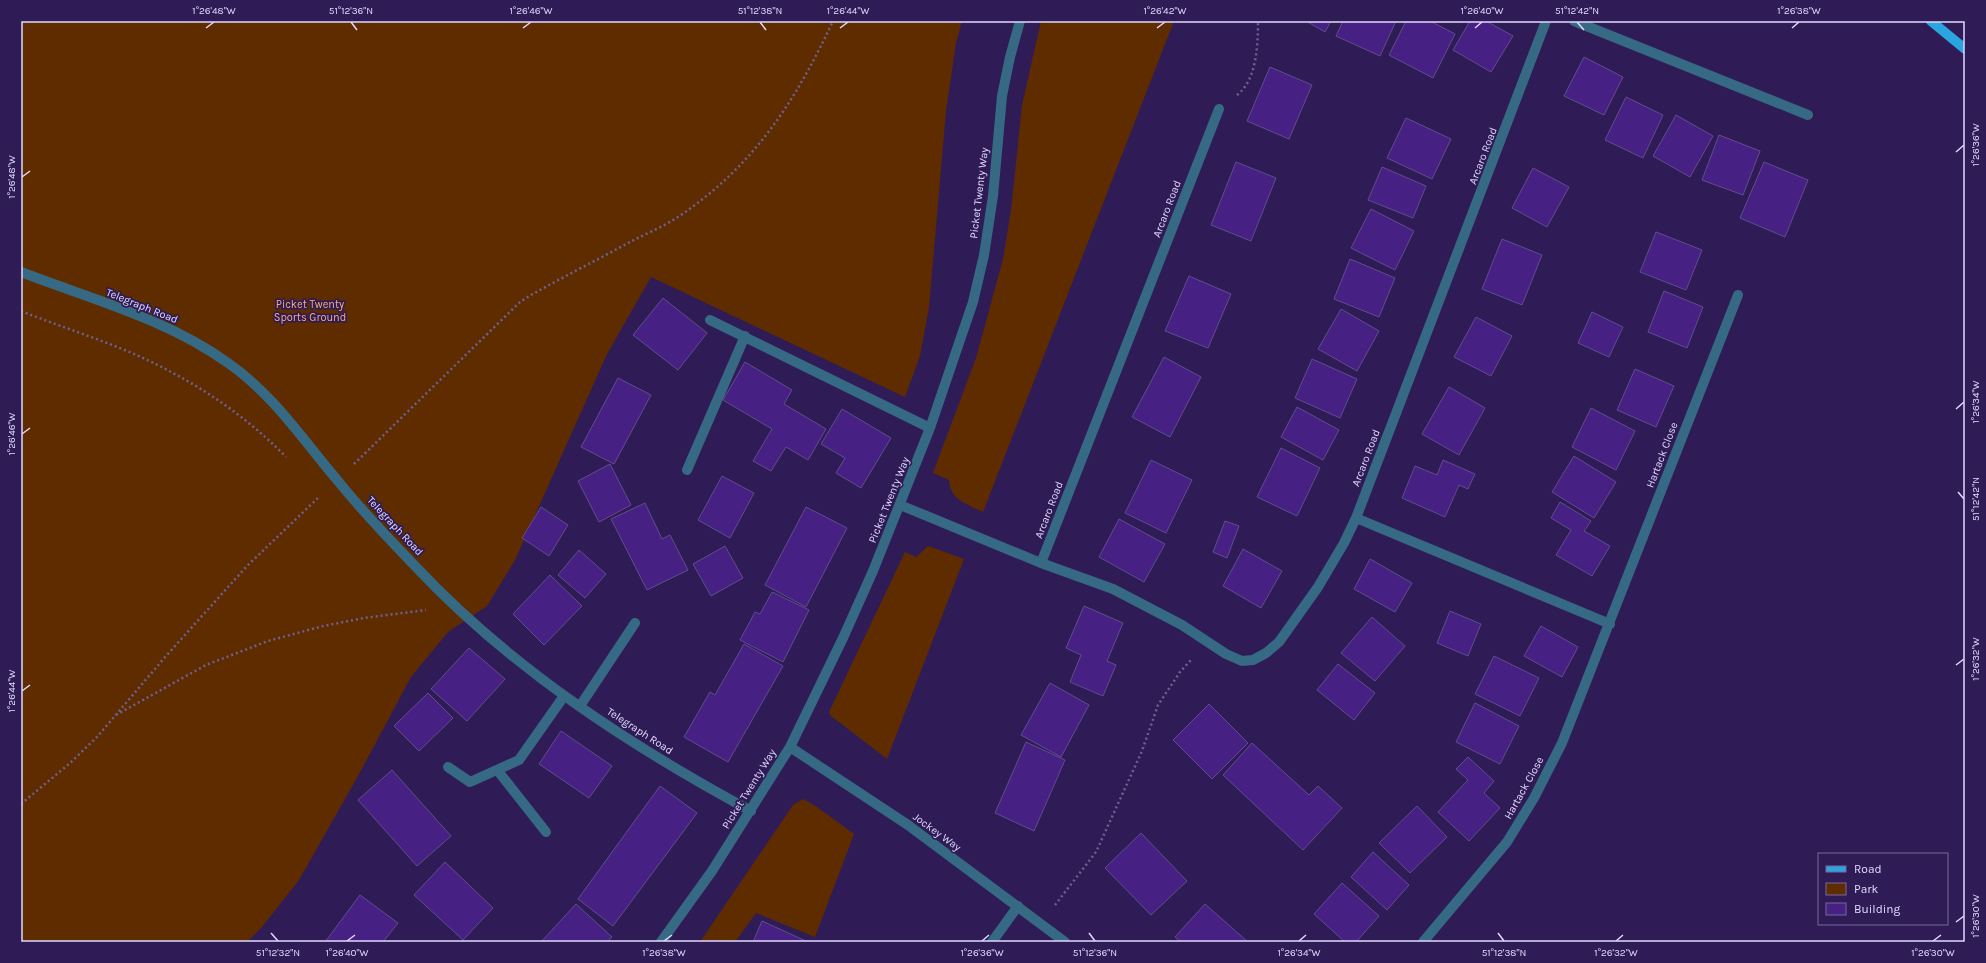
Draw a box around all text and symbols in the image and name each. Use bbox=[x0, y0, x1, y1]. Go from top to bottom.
text: 1°26'48"W bbox=[192, 5, 236, 17]
text: 51°12'36"N bbox=[329, 5, 373, 17]
text: 1°26'46"W bbox=[510, 5, 552, 17]
text: 51°12'38"N bbox=[738, 5, 782, 17]
text: 1°26'44"W bbox=[827, 5, 869, 17]
text: 1°26'42"W bbox=[1144, 5, 1187, 17]
text: 1°26'40"W bbox=[1460, 5, 1504, 17]
text: 51°12'42"N bbox=[1555, 5, 1599, 17]
text: 1°26'38"W bbox=[1777, 5, 1821, 17]
text: 1°26'36"W bbox=[1970, 123, 1982, 167]
street label: Arcaro Road bbox=[1466, 126, 1500, 186]
street label: Picket Twenty Way bbox=[967, 147, 991, 239]
text: 1°26'48"W bbox=[6, 155, 18, 199]
street label: Arcaro Road bbox=[1150, 179, 1184, 239]
street label: Telegraph Road bbox=[104, 286, 180, 326]
park label: Picket Twenty Sports Ground bbox=[274, 298, 346, 324]
text: 1°26'34"W bbox=[1970, 380, 1982, 424]
text: 1°26'46"W bbox=[6, 413, 18, 455]
street label: Hartack Close bbox=[1644, 420, 1681, 490]
street label: Arcaro Road bbox=[1349, 428, 1383, 488]
street label: Picket Twenty Way bbox=[866, 455, 912, 545]
text: 51°12'42"N bbox=[1970, 477, 1982, 521]
street label: Arcaro Road bbox=[1032, 480, 1066, 540]
street label: Telegraph Road bbox=[364, 494, 426, 558]
text: 1°26'32"W bbox=[1970, 637, 1982, 681]
text: 1°26'44"W bbox=[6, 670, 18, 712]
street label: Telegraph Road bbox=[604, 705, 676, 757]
street label: Picket Twenty Way bbox=[719, 747, 779, 831]
street label: Hartack Close bbox=[1502, 754, 1547, 821]
street label: Jockey Way bbox=[910, 810, 964, 854]
legend bbox=[1818, 853, 1948, 925]
text: Road bbox=[1854, 862, 1882, 876]
text: Park bbox=[1854, 882, 1879, 896]
text: 1°26'30"W bbox=[1970, 894, 1982, 938]
text: Building bbox=[1854, 902, 1901, 916]
text: 51°12'32"N bbox=[256, 947, 300, 959]
text: 1°26'40"W bbox=[325, 947, 369, 959]
text: 1°26'38"W bbox=[642, 947, 686, 959]
text: 1°26'36"W bbox=[960, 947, 1004, 959]
text: 51°12'36"N bbox=[1073, 947, 1117, 959]
text: 1°26'34"W bbox=[1277, 947, 1321, 959]
text: 51°12'38"N bbox=[1482, 947, 1526, 959]
text: 1°26'32"W bbox=[1594, 947, 1638, 959]
text: 1°26'30"W bbox=[1911, 947, 1955, 959]

